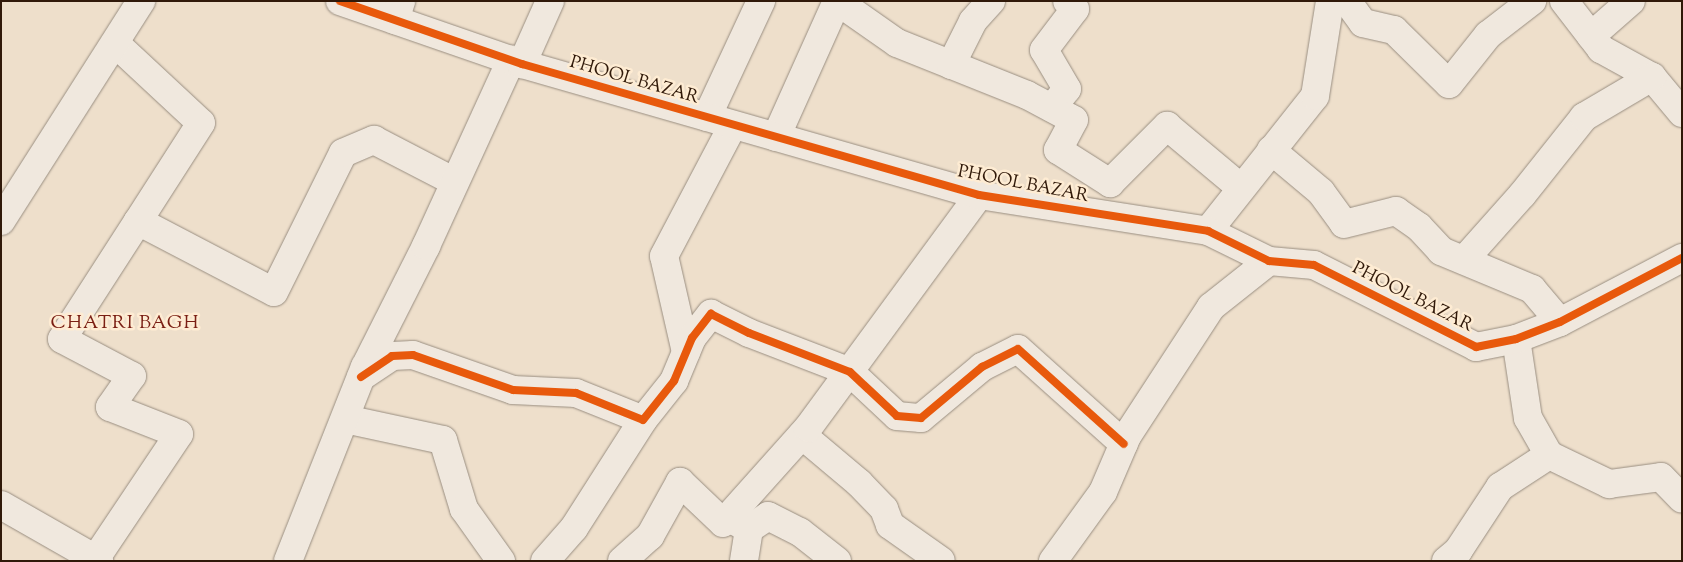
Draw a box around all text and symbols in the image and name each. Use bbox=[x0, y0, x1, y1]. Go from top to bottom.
street label: PHOOL BAZAR bbox=[567, 52, 701, 110]
street label: PHOOL BAZAR bbox=[956, 162, 1090, 208]
street label: PHOOL BAZAR bbox=[1348, 258, 1476, 338]
district label: CHATRI BAGH bbox=[49, 313, 201, 335]

